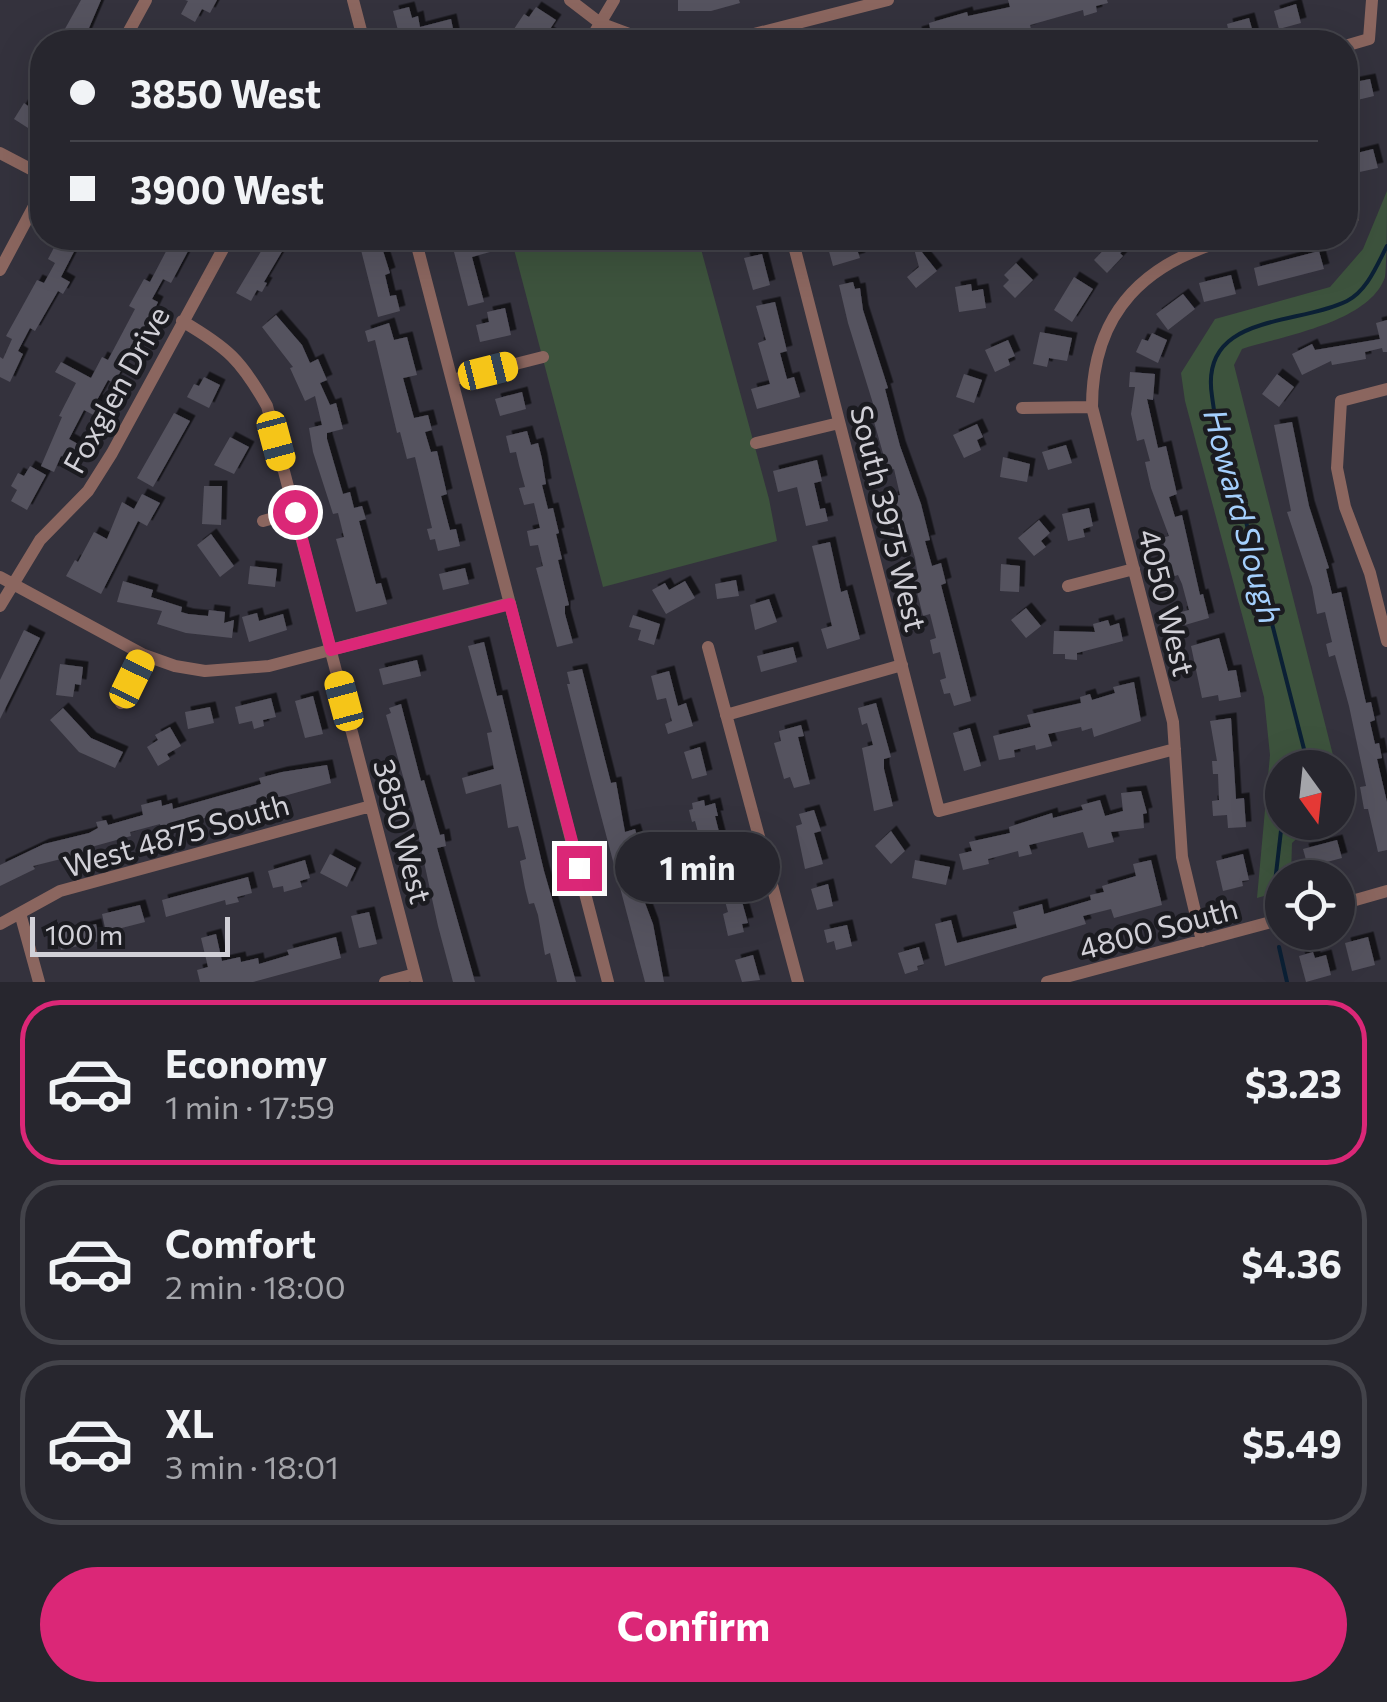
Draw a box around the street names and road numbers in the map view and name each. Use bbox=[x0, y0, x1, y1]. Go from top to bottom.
street label: Foxglen Drive bbox=[54, 299, 176, 479]
street label: South 3975 West bbox=[844, 401, 936, 635]
street label: 4050 West bbox=[1132, 525, 1204, 679]
street label: 3850 West bbox=[367, 755, 441, 907]
street label: West 4875 South bbox=[59, 784, 293, 884]
street label: 4800 South bbox=[1075, 888, 1241, 966]

